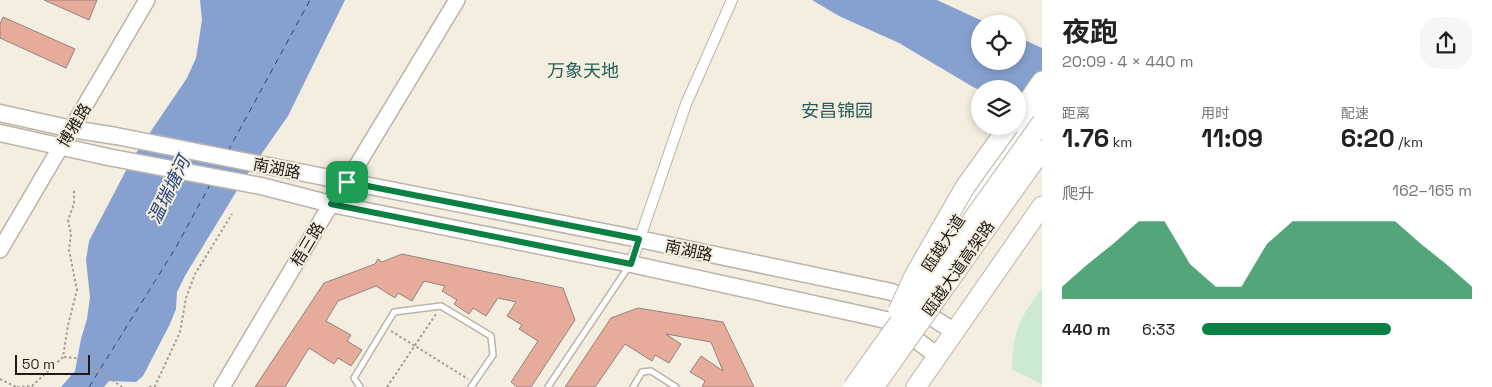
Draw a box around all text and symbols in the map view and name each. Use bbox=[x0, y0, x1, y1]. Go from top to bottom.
text: 夜跑 bbox=[1062, 14, 1118, 50]
map controls bbox=[971, 15, 1026, 135]
button: locate bbox=[971, 15, 1026, 70]
button: share bbox=[1420, 17, 1472, 69]
text: 20:09 · 4 × 440 m bbox=[1062, 51, 1194, 72]
district label: 万象天地 bbox=[547, 59, 619, 82]
button: layers bbox=[971, 80, 1026, 135]
street label: 博雅路 bbox=[53, 99, 96, 151]
district label: 安昌锦园 bbox=[801, 99, 873, 122]
text: 距离 bbox=[1062, 104, 1090, 122]
text: 用时 bbox=[1201, 104, 1229, 122]
text: 配速 bbox=[1341, 104, 1369, 122]
text: 1.76 bbox=[1062, 122, 1109, 154]
text: 11:09 bbox=[1201, 122, 1263, 154]
text: 6:20 bbox=[1341, 122, 1395, 154]
text: km bbox=[1109, 133, 1132, 151]
text: /km bbox=[1395, 133, 1423, 151]
water label: 温瑞塘河 bbox=[142, 150, 196, 227]
street label: 南湖路 bbox=[251, 154, 302, 183]
pin bbox=[326, 161, 368, 203]
icon: arrive bbox=[333, 168, 361, 196]
text: 162–165 m bbox=[1392, 180, 1472, 201]
text: 爬升 bbox=[1062, 183, 1094, 204]
street label: 瓯越大道 bbox=[917, 211, 970, 276]
street label: 瓯越大道高架路 bbox=[918, 216, 999, 320]
street label: 梧三路 bbox=[286, 218, 329, 270]
street label: 南湖路 bbox=[663, 235, 715, 266]
text: 440 m bbox=[1062, 319, 1110, 340]
text: 6:33 bbox=[1142, 319, 1175, 340]
scale bar bbox=[15, 352, 90, 375]
text: 50 m bbox=[22, 355, 55, 373]

